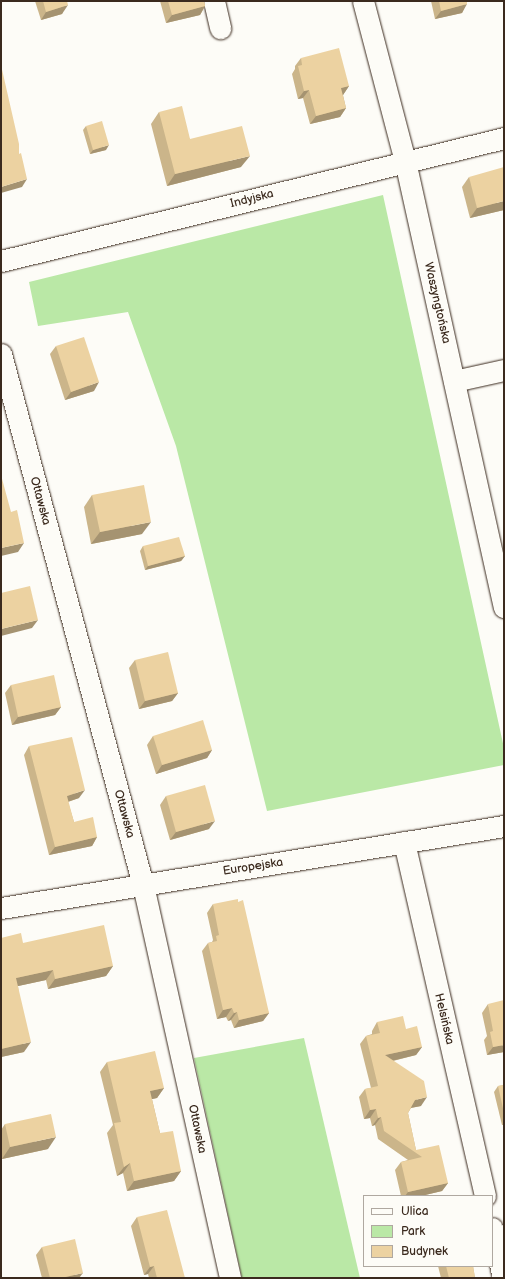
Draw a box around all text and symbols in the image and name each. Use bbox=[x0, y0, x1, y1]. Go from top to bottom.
street label: Indyjska bbox=[229, 187, 275, 211]
street label: Waszyngtońska bbox=[421, 261, 453, 345]
street label: Ottawska bbox=[27, 475, 53, 527]
street label: Ottawska bbox=[111, 788, 137, 840]
street label: Europejska bbox=[222, 855, 284, 879]
street label: Helsińska bbox=[431, 992, 457, 1046]
street label: Ottawska bbox=[185, 1103, 209, 1155]
legend bbox=[363, 1195, 493, 1267]
text: Ulica bbox=[401, 1204, 428, 1219]
text: Park bbox=[401, 1224, 425, 1239]
text: Budynek bbox=[401, 1244, 448, 1259]

